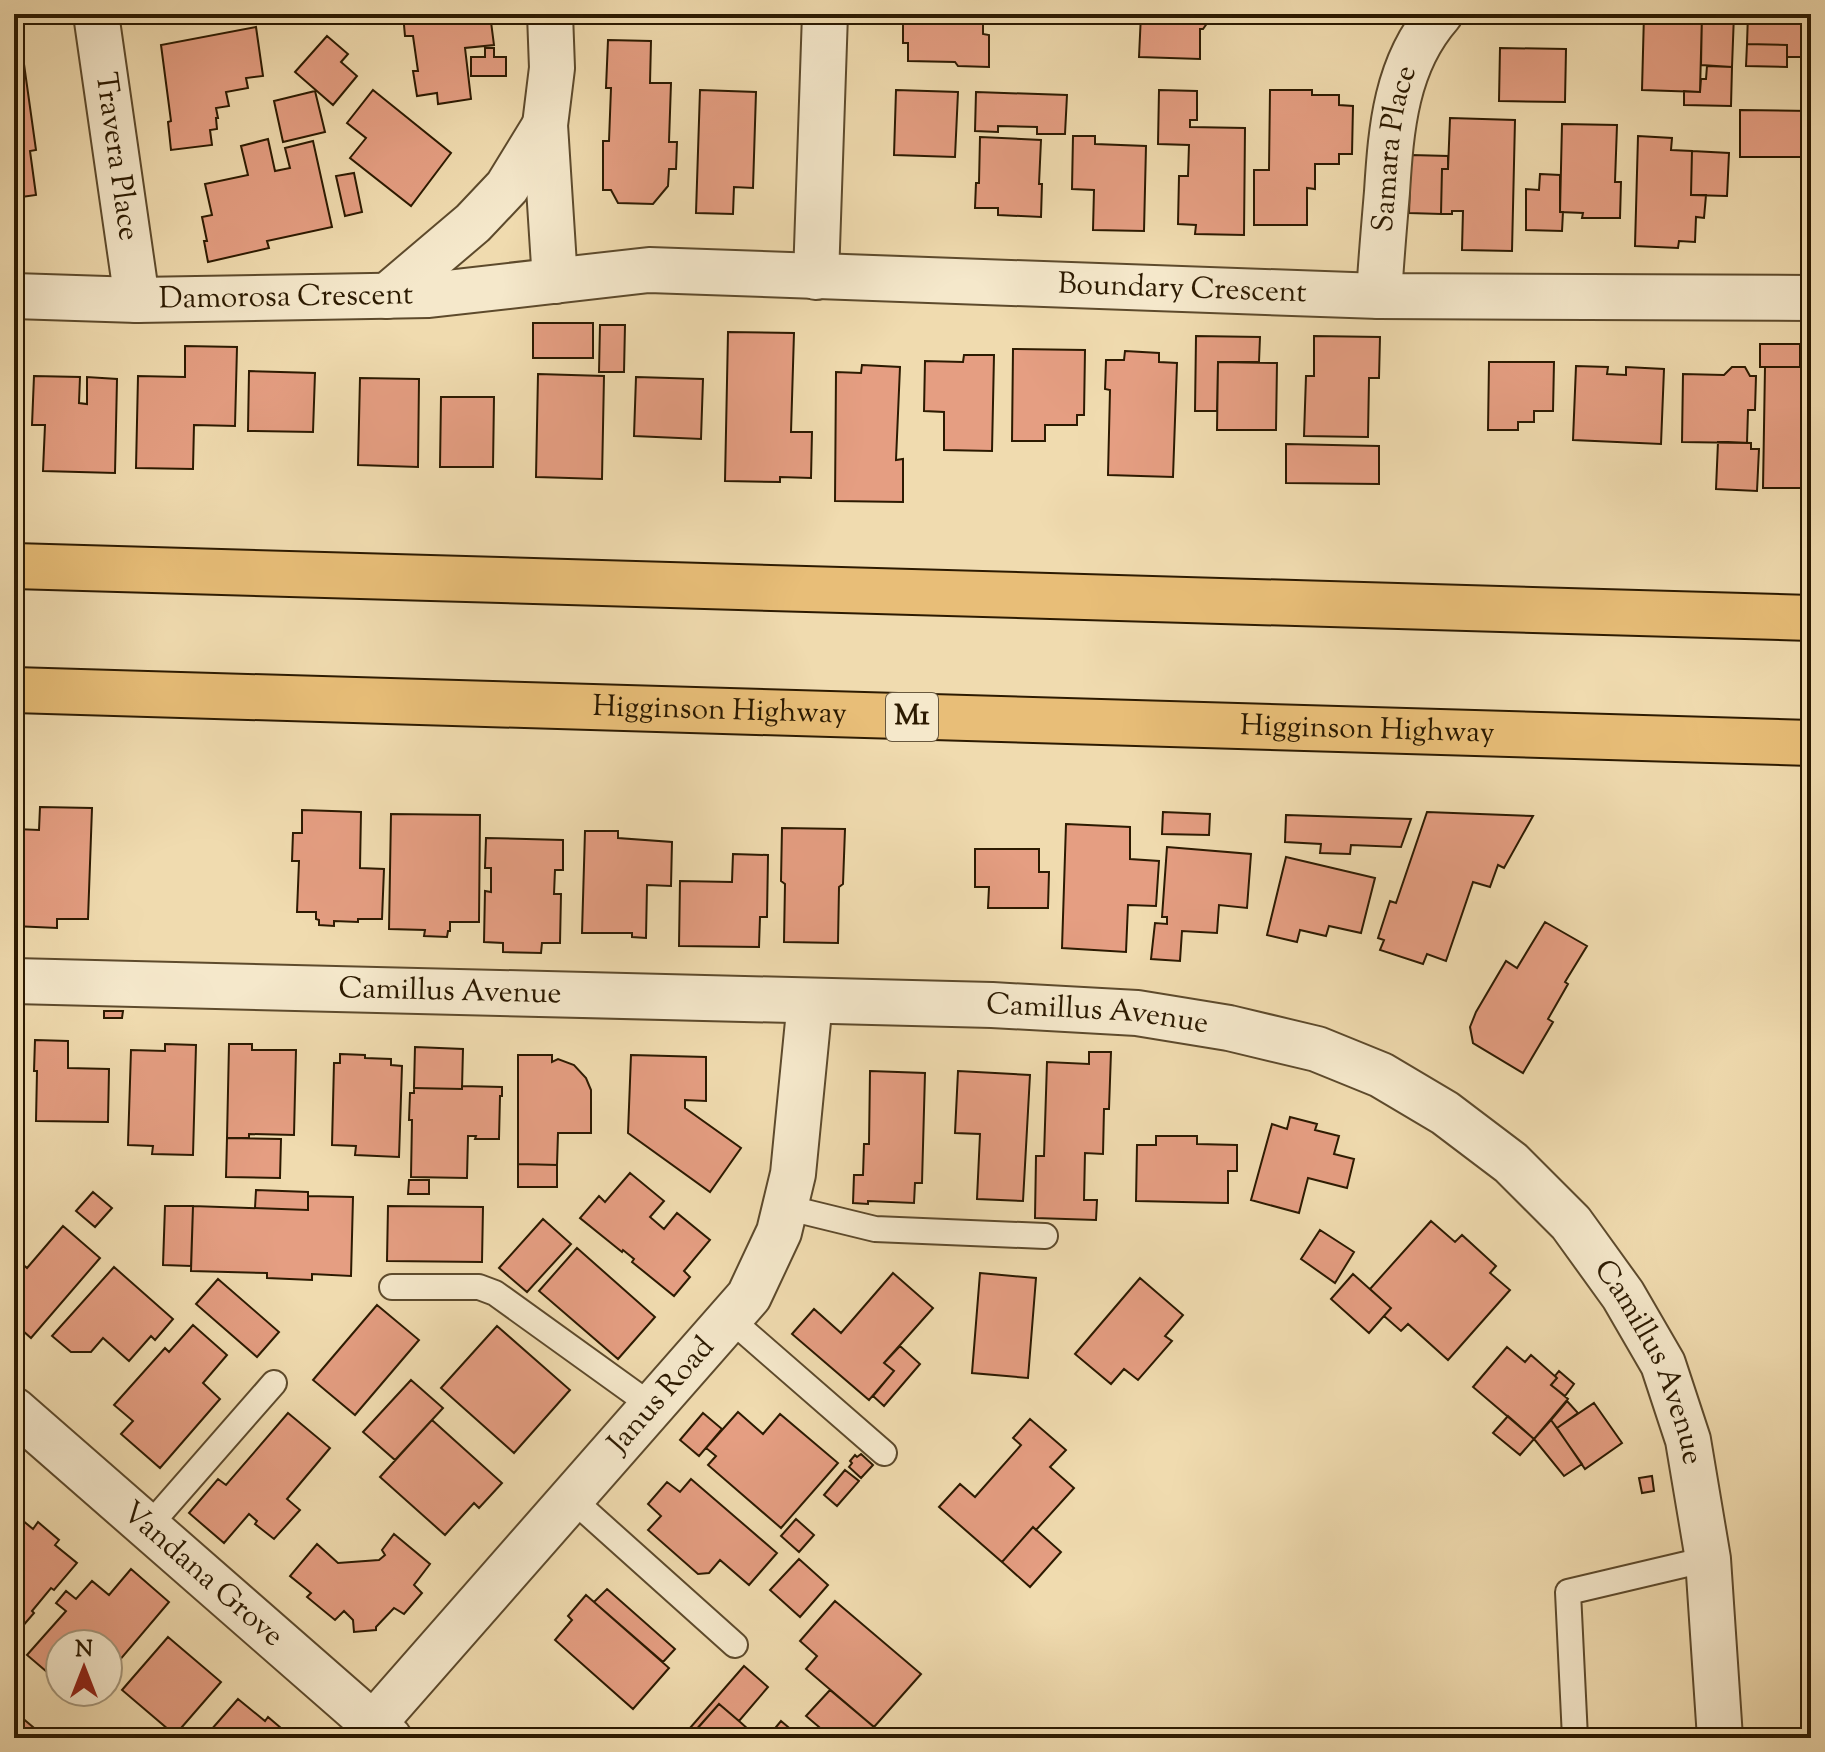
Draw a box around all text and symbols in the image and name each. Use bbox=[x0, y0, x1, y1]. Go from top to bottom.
street label: Samara Place bbox=[1362, 60, 1428, 234]
street label: Travera Place bbox=[83, 70, 150, 244]
street label: Boundary Crescent bbox=[1057, 263, 1307, 315]
street label: Damorosa Crescent bbox=[158, 274, 413, 321]
street label: Higginson Highway bbox=[592, 686, 848, 736]
road number: M1 bbox=[886, 693, 938, 741]
street label: Higginson Highway bbox=[1239, 705, 1495, 755]
street label: Camillus Avenue bbox=[338, 967, 562, 1016]
street label: Camillus Avenue bbox=[985, 983, 1212, 1046]
street label: Camillus Avenue bbox=[1583, 1251, 1713, 1468]
street label: Janus Road bbox=[597, 1327, 725, 1465]
street label: Vandana Grove bbox=[112, 1492, 293, 1657]
north arrow bbox=[44, 1628, 124, 1708]
text: N bbox=[75, 1635, 93, 1667]

